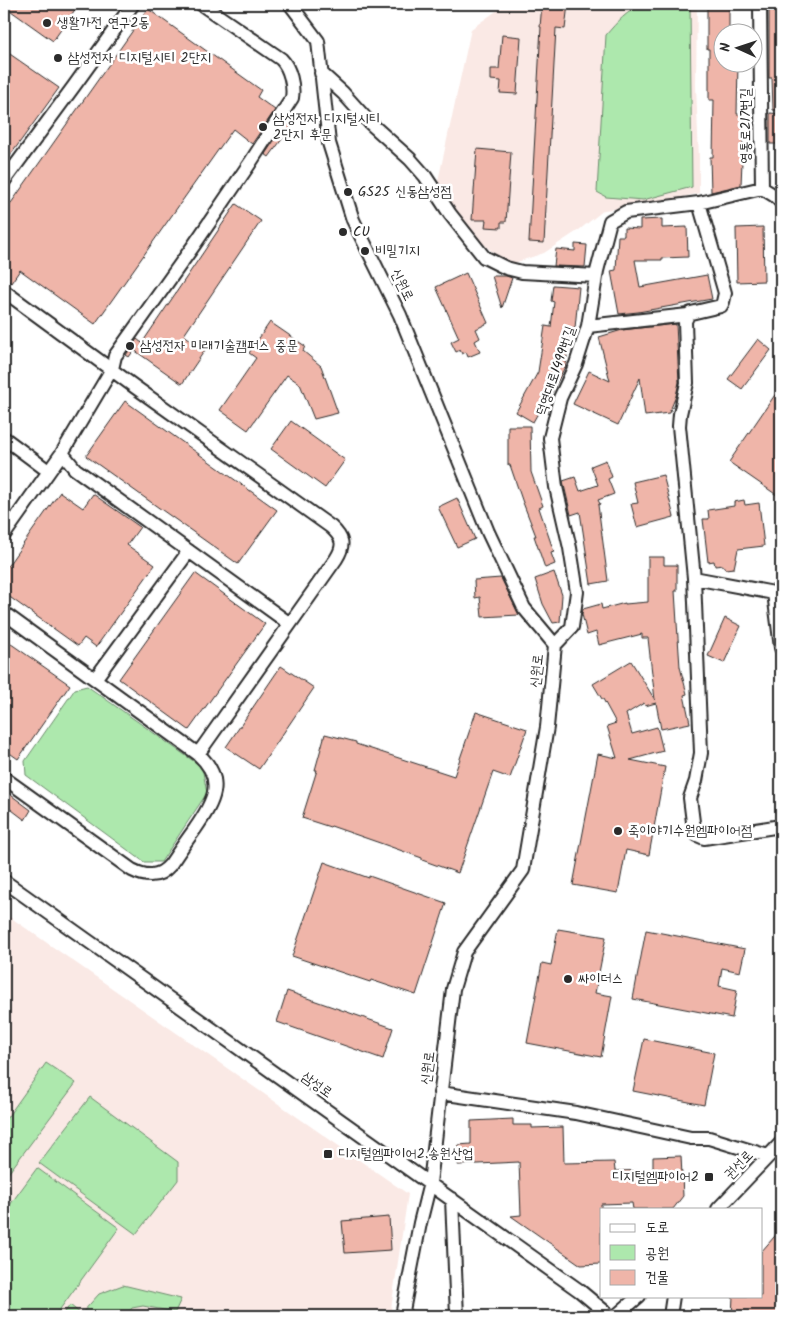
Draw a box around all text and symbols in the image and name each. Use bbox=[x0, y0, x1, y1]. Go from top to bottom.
place label: 생활가전 연구2동 bbox=[57, 12, 150, 34]
marker: 생활가전 연구2동 bbox=[41, 17, 53, 29]
north arrow bbox=[712, 22, 762, 72]
text: N bbox=[715, 42, 737, 52]
place label: 삼성전자 디지털시티 2단지 bbox=[68, 47, 211, 69]
marker: 삼성전자 디지털시티 2단지 bbox=[52, 52, 64, 64]
street label: 영통로217번길 bbox=[735, 88, 757, 164]
place label: 삼성전자 디지털시티 2단지 후문 bbox=[273, 108, 380, 146]
marker: 삼성전자 디지털시티 2단지 후문 bbox=[257, 121, 269, 133]
place label: GS25 신동삼성점 bbox=[358, 181, 452, 203]
marker: GS25 신동삼성점 bbox=[342, 186, 354, 198]
place label: CU bbox=[353, 221, 370, 243]
marker: CU bbox=[337, 226, 349, 238]
place label: 비밀기지 bbox=[375, 240, 420, 262]
marker: 비밀기지 bbox=[359, 245, 371, 257]
street label: 신원로 bbox=[385, 265, 419, 305]
street label: 덕영대로1499번길 bbox=[530, 323, 582, 419]
place label: 삼성전자 미래기술캠퍼스 중문 bbox=[140, 335, 298, 357]
marker: 삼성전자 미래기술캠퍼스 중문 bbox=[124, 340, 136, 352]
street label: 신원로 bbox=[524, 653, 550, 689]
place label: 죽이야기수원엠파이어점 bbox=[628, 820, 752, 842]
marker: 죽이야기수원엠파이어점 bbox=[612, 825, 624, 837]
place label: 싸이더스 bbox=[578, 968, 623, 990]
marker: 싸이더스 bbox=[562, 973, 574, 985]
street label: 신원로 bbox=[415, 1050, 441, 1086]
street label: 삼성로 bbox=[297, 1066, 337, 1104]
place label: 디지털엠파이어2.송원산업 bbox=[338, 1143, 473, 1165]
street label: 권선로 bbox=[719, 1145, 759, 1185]
marker: 디지털엠파이어2.송원산업 bbox=[322, 1148, 334, 1160]
place label: 디지털엠파이어2 bbox=[612, 1166, 699, 1188]
marker: 디지털엠파이어2 bbox=[703, 1171, 715, 1183]
legend bbox=[600, 1208, 762, 1298]
text: 도로 bbox=[645, 1216, 669, 1240]
text: 공원 bbox=[645, 1242, 669, 1266]
text: 건물 bbox=[645, 1266, 669, 1290]

